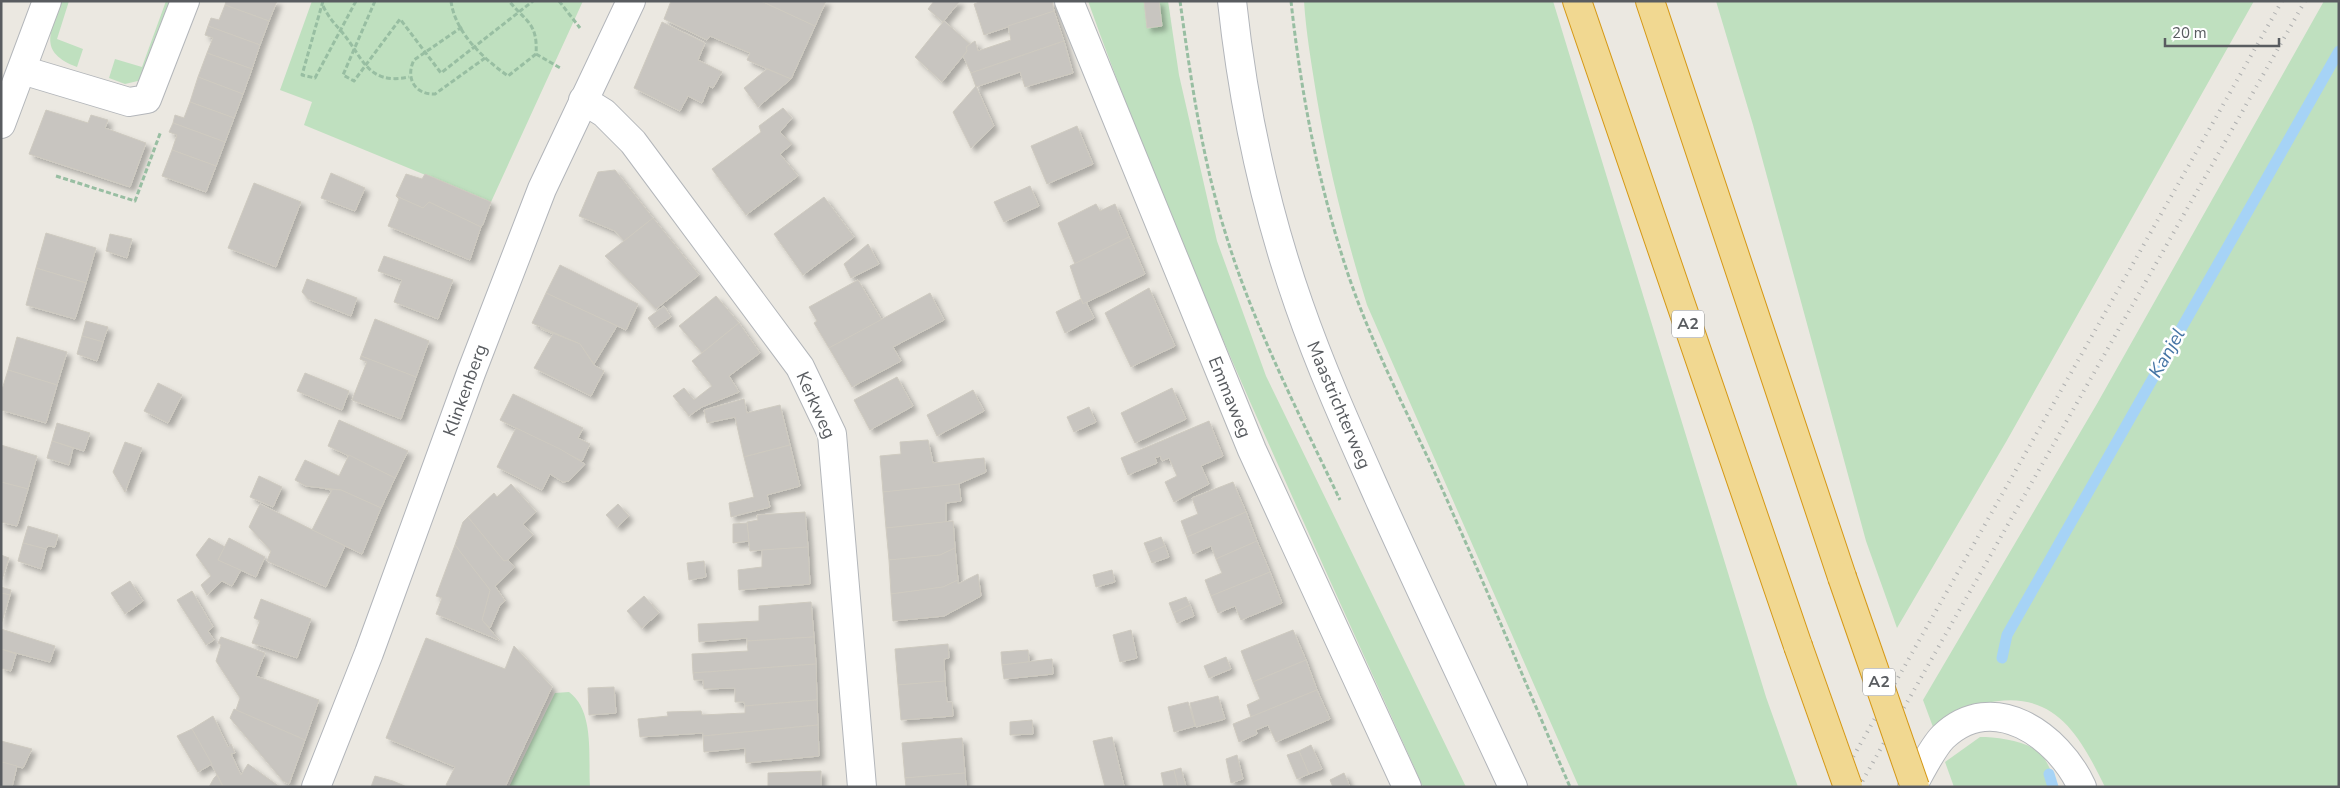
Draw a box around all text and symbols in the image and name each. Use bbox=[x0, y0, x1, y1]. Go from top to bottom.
scale bar bbox=[2165, 15, 2279, 47]
text: 20 m bbox=[2172, 23, 2207, 43]
road number: A2 bbox=[1672, 310, 1704, 338]
water label: Kanjel bbox=[2142, 324, 2192, 382]
street label: Maastrichterweg bbox=[1301, 338, 1377, 472]
street label: Klinkenberg bbox=[437, 341, 493, 439]
street label: Emmaweg bbox=[1203, 353, 1257, 441]
street label: Kerkweg bbox=[791, 368, 841, 442]
road number: A2 bbox=[1863, 669, 1895, 696]

